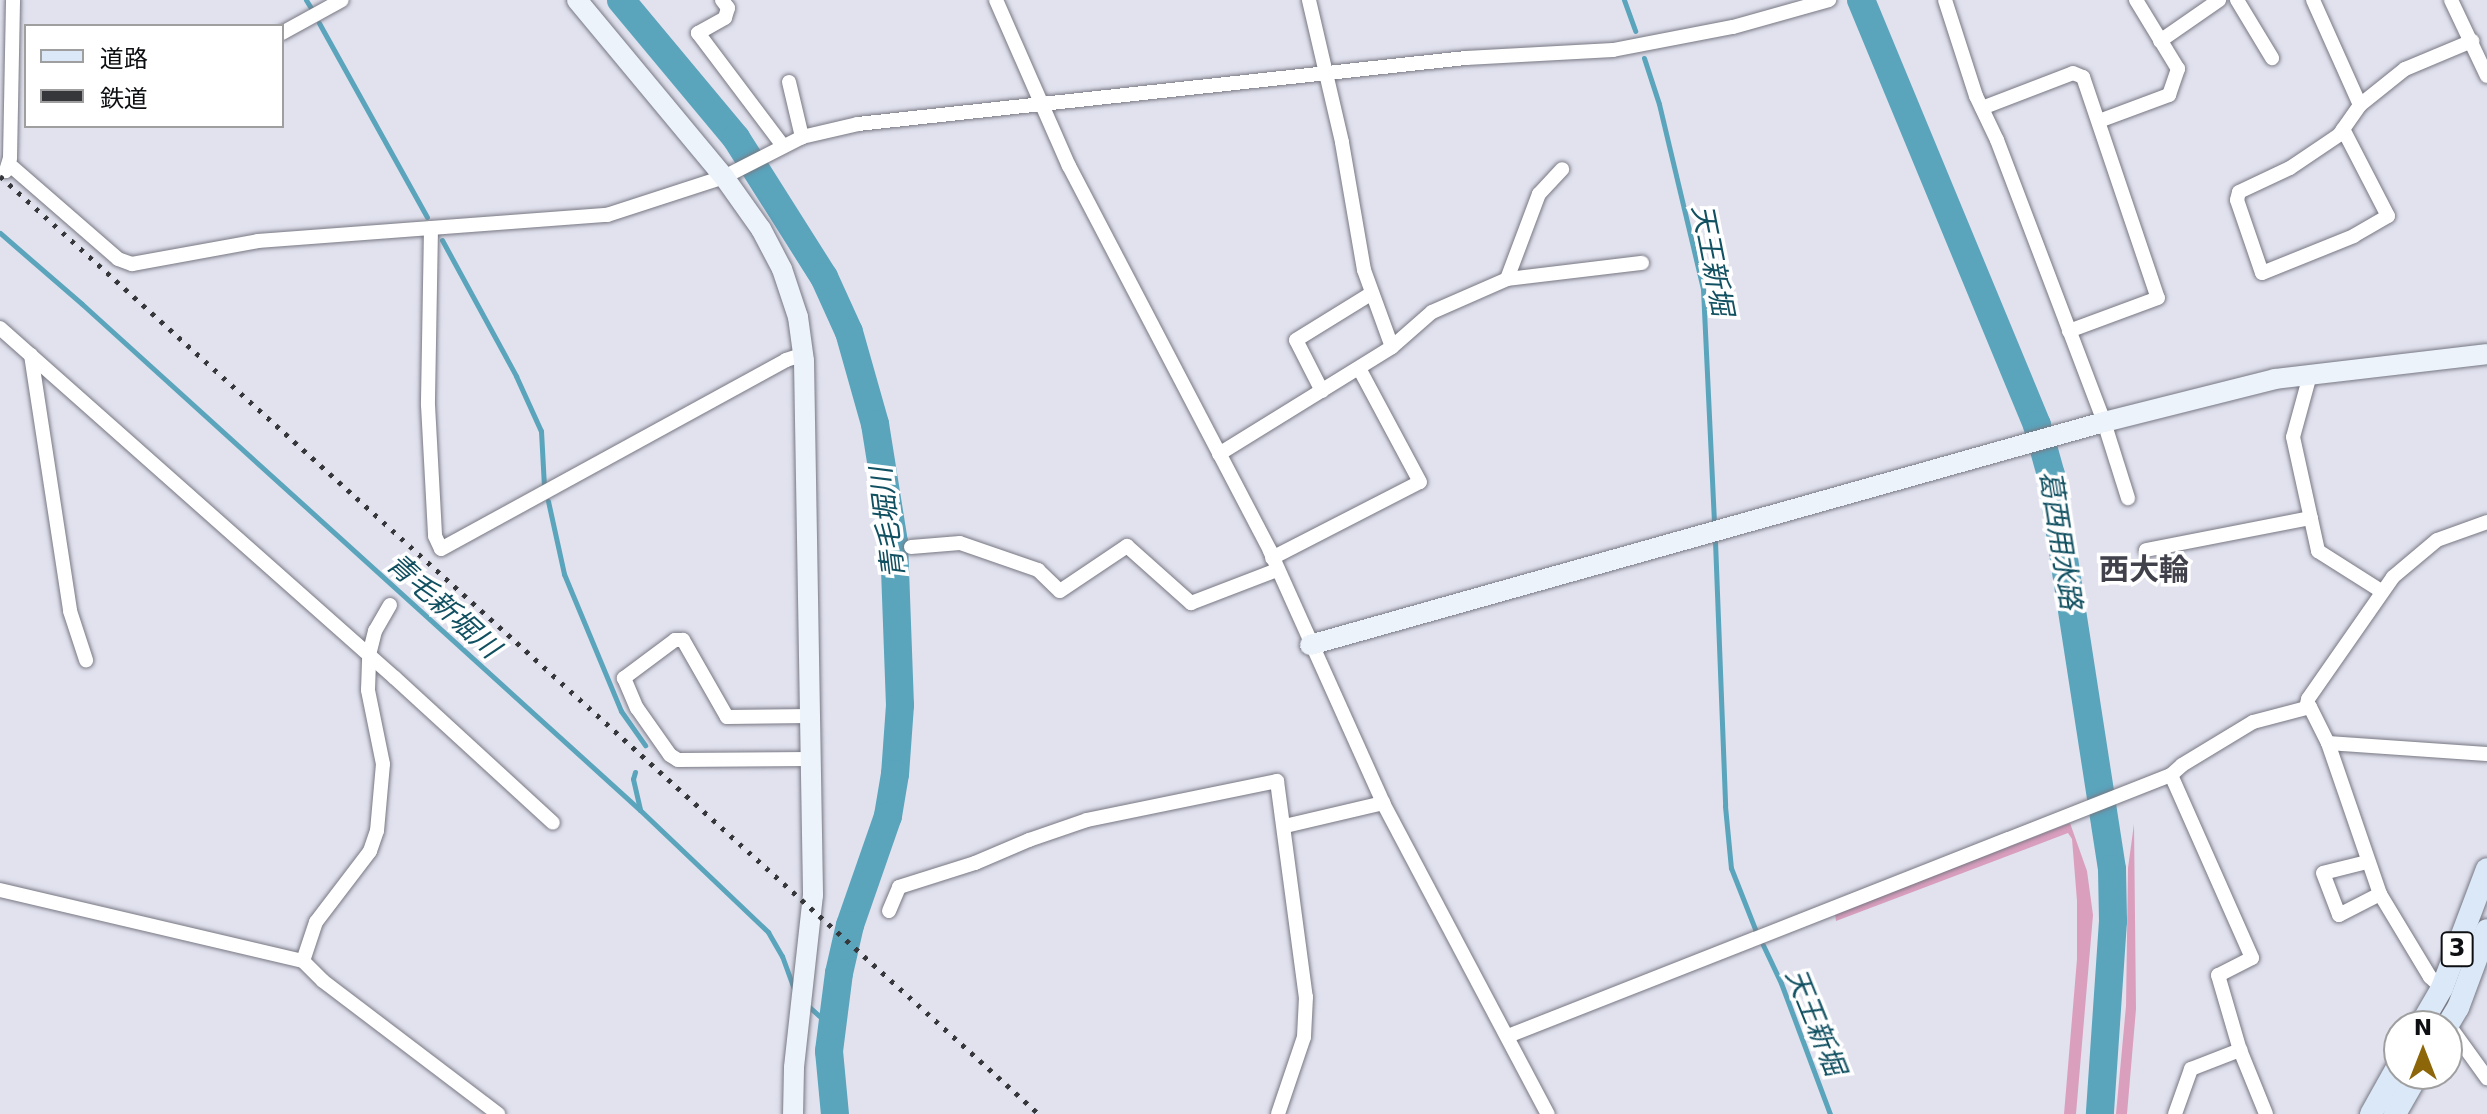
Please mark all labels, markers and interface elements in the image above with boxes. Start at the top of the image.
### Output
legend [24,24,284,128]
text: 道路 [100,45,148,73]
text: 鉄道 [100,85,148,113]
water label: 天王新堀 [1685,202,1739,318]
water label: 青毛堀川 [865,465,911,581]
water label: 葛西用水路 [2032,468,2088,612]
water label: 青毛新堀川 [380,547,506,665]
district label: 西大輪 [2099,552,2189,588]
road number: 3 [2439,929,2475,969]
water label: 天王新堀 [1778,964,1852,1080]
north arrow [2383,1010,2463,1090]
text: N [2414,1015,2432,1040]

